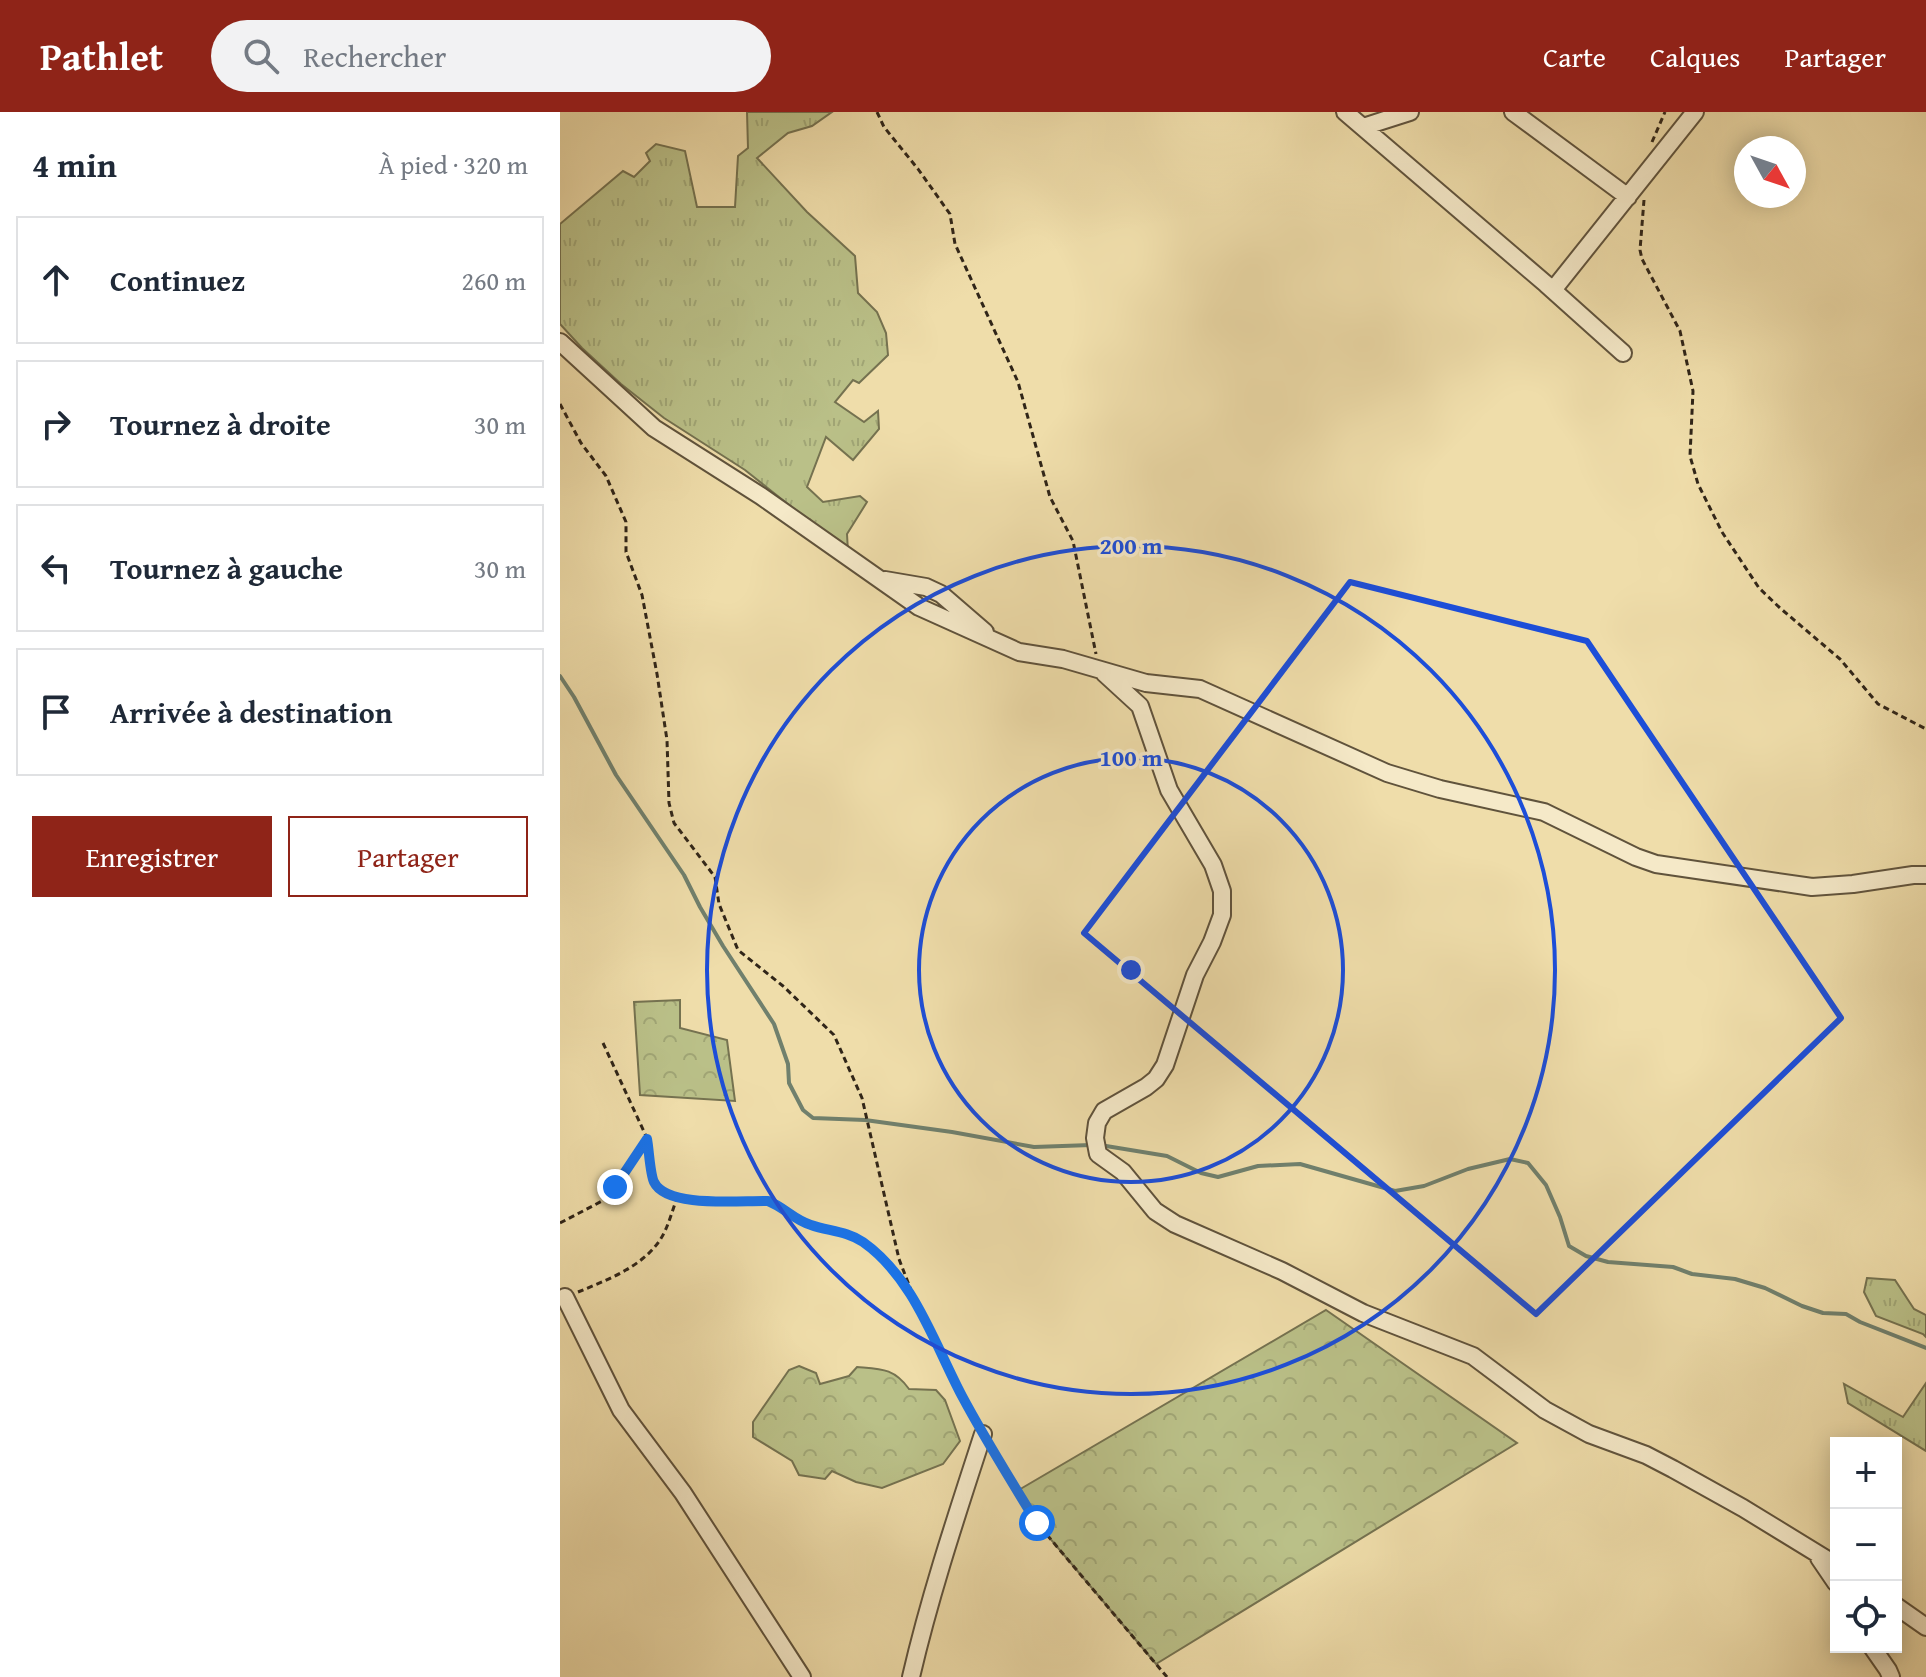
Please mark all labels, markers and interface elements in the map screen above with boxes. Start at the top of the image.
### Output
search box [211,20,771,92]
text: Pathlet [40,28,163,84]
icon: search [239,34,283,78]
text: Rechercher [303,34,446,78]
text: Carte [1543,36,1606,77]
text: Calques [1650,36,1740,77]
text: Partager [1784,36,1886,77]
north arrow [1734,136,1806,208]
text: 4 min [32,140,117,189]
text: À pied · 320 m [379,145,528,184]
icon: ahead [34,258,78,302]
text: Continuez [110,258,245,302]
text: 260 m [461,261,526,300]
icon: right [34,402,78,446]
text: Tournez à droite [110,402,331,446]
text: 30 m [474,405,526,444]
text: 200 m [1099,528,1163,563]
icon: left [34,546,78,590]
text: Tournez à gauche [110,546,343,590]
text: 30 m [474,549,526,588]
icon: arrive [34,690,78,734]
text: Arrivée à destination [110,690,392,734]
text: 100 m [1099,740,1163,775]
button: Enregistrer [32,816,272,897]
button: Partager [288,816,528,897]
centre of rings [1117,956,1145,984]
route end [597,1169,633,1205]
map controls [1830,1437,1902,1653]
button: + [1830,1437,1902,1509]
route start [1019,1505,1055,1541]
button: − [1830,1509,1902,1581]
button: locate [1830,1581,1902,1653]

